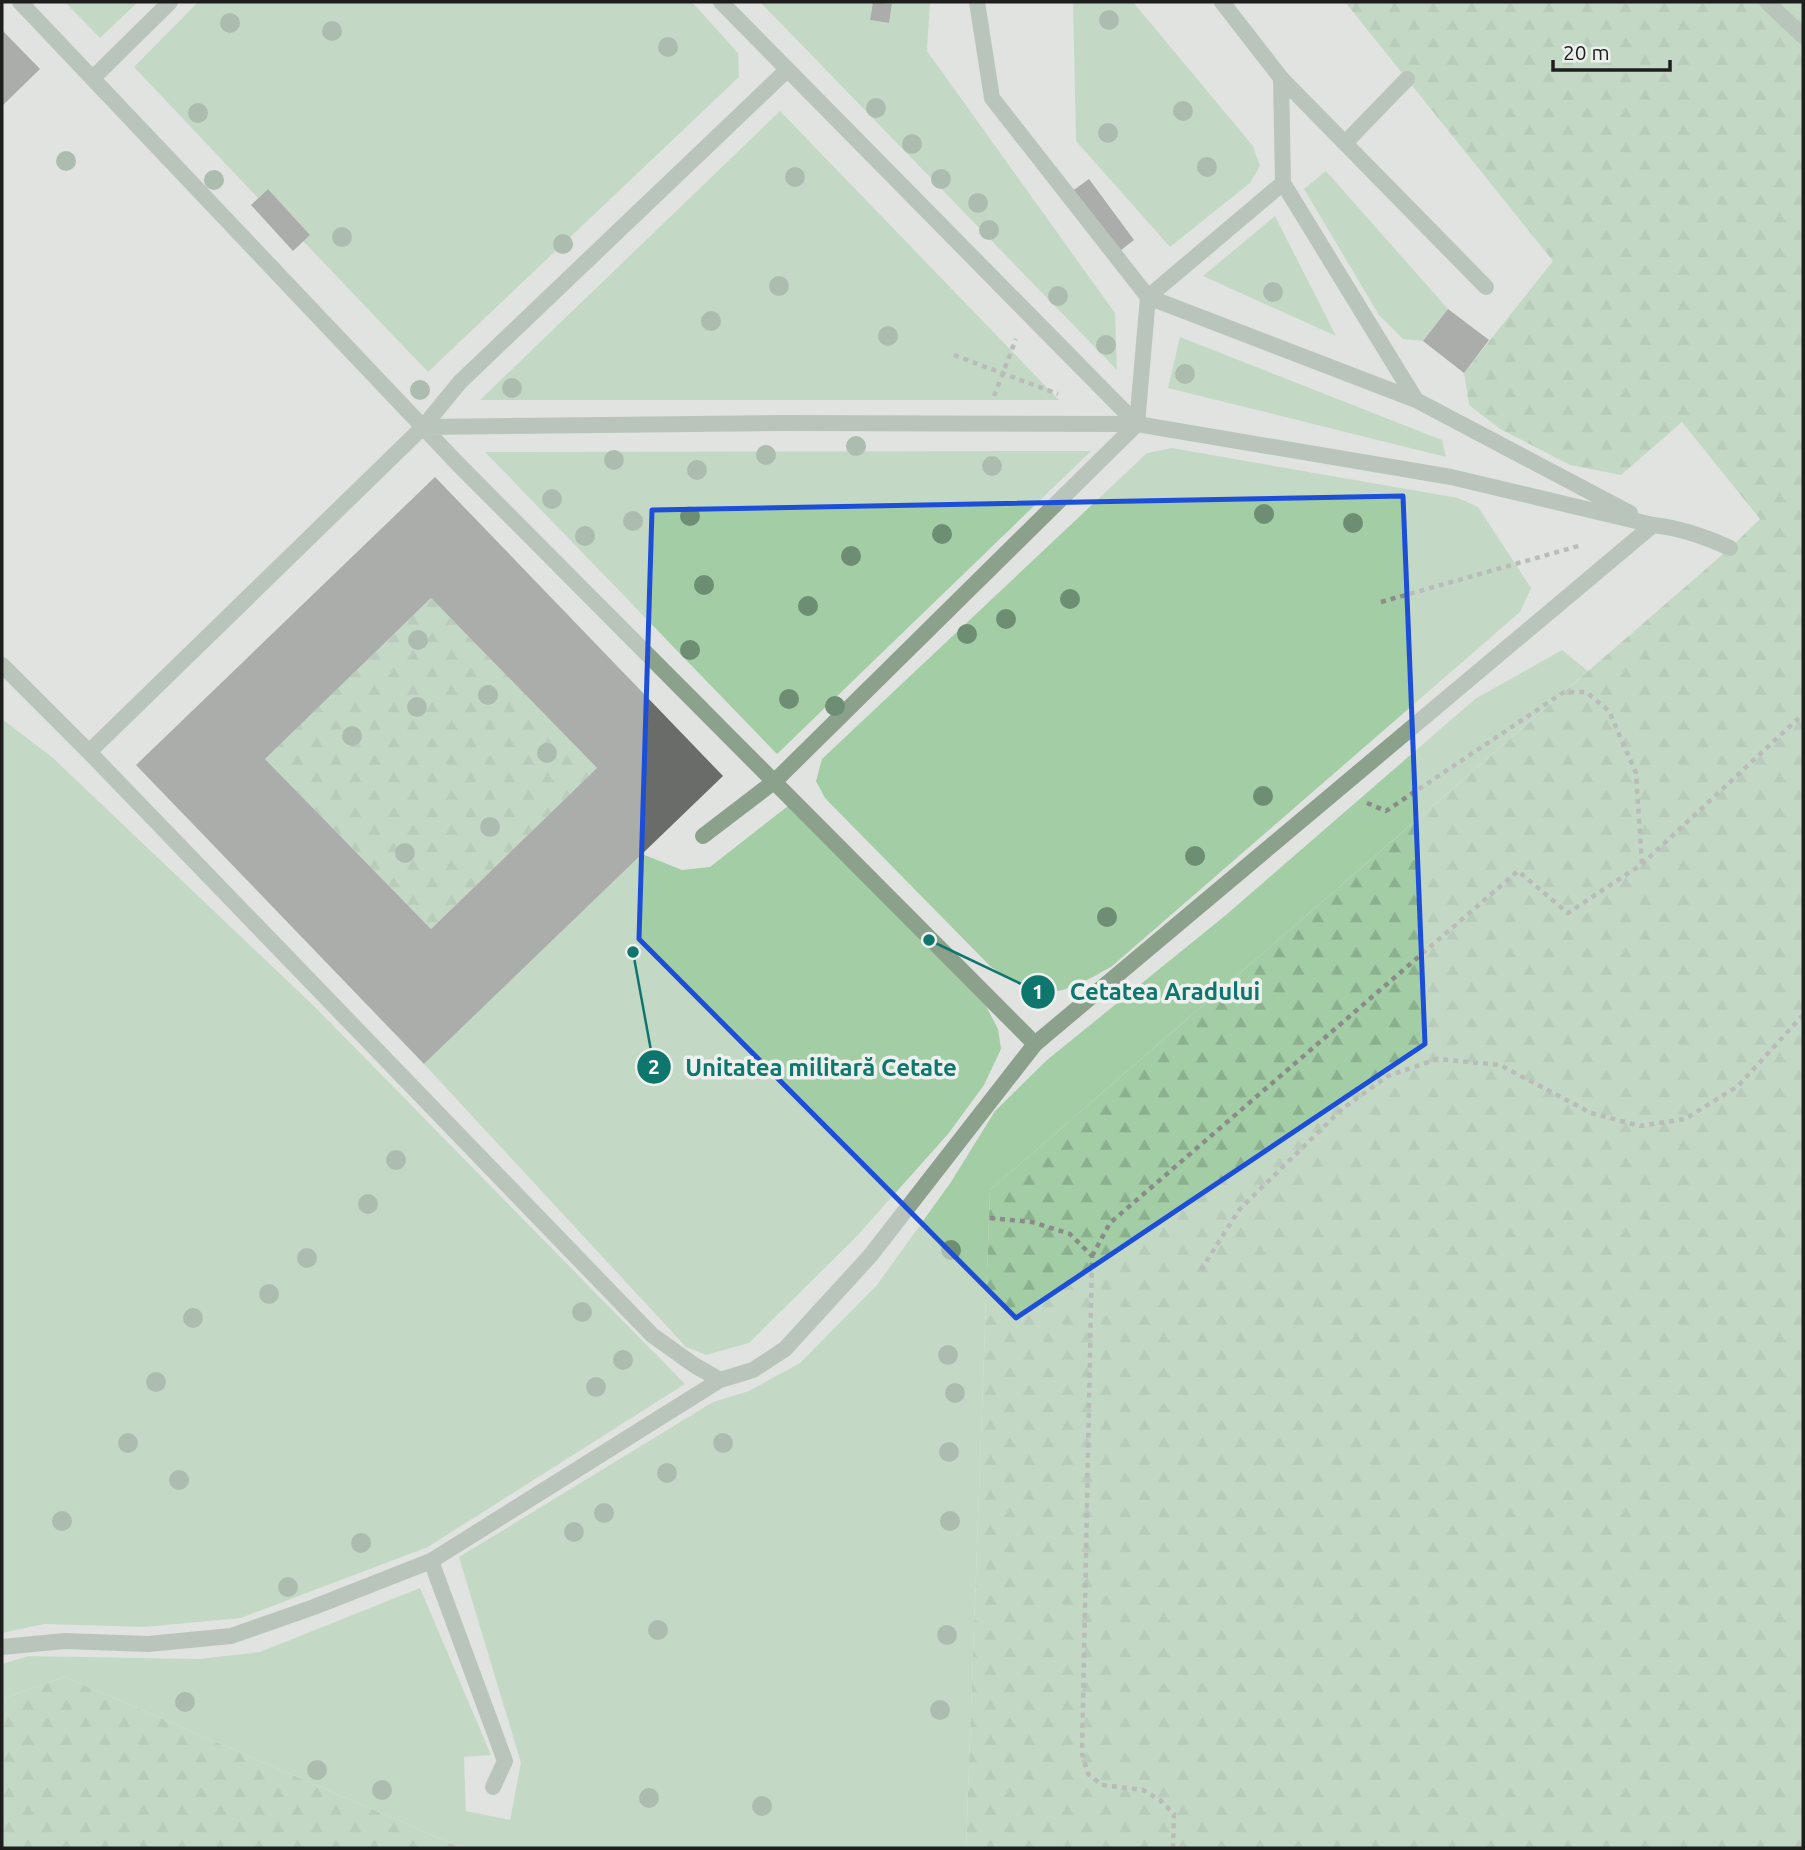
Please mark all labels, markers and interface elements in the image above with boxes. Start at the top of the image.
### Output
scale bar [1553,28,1670,72]
text: 20 m [1563,40,1610,64]
callout: Cetatea Aradului [1021,969,1274,1014]
text: Cetatea Aradului [1070,978,1260,1005]
text: 1 [1032,979,1044,1003]
callout: Unitatea militară Cetate [636,1045,971,1090]
text: 2 [648,1054,660,1078]
text: Unitatea militară Cetate [685,1054,957,1081]

